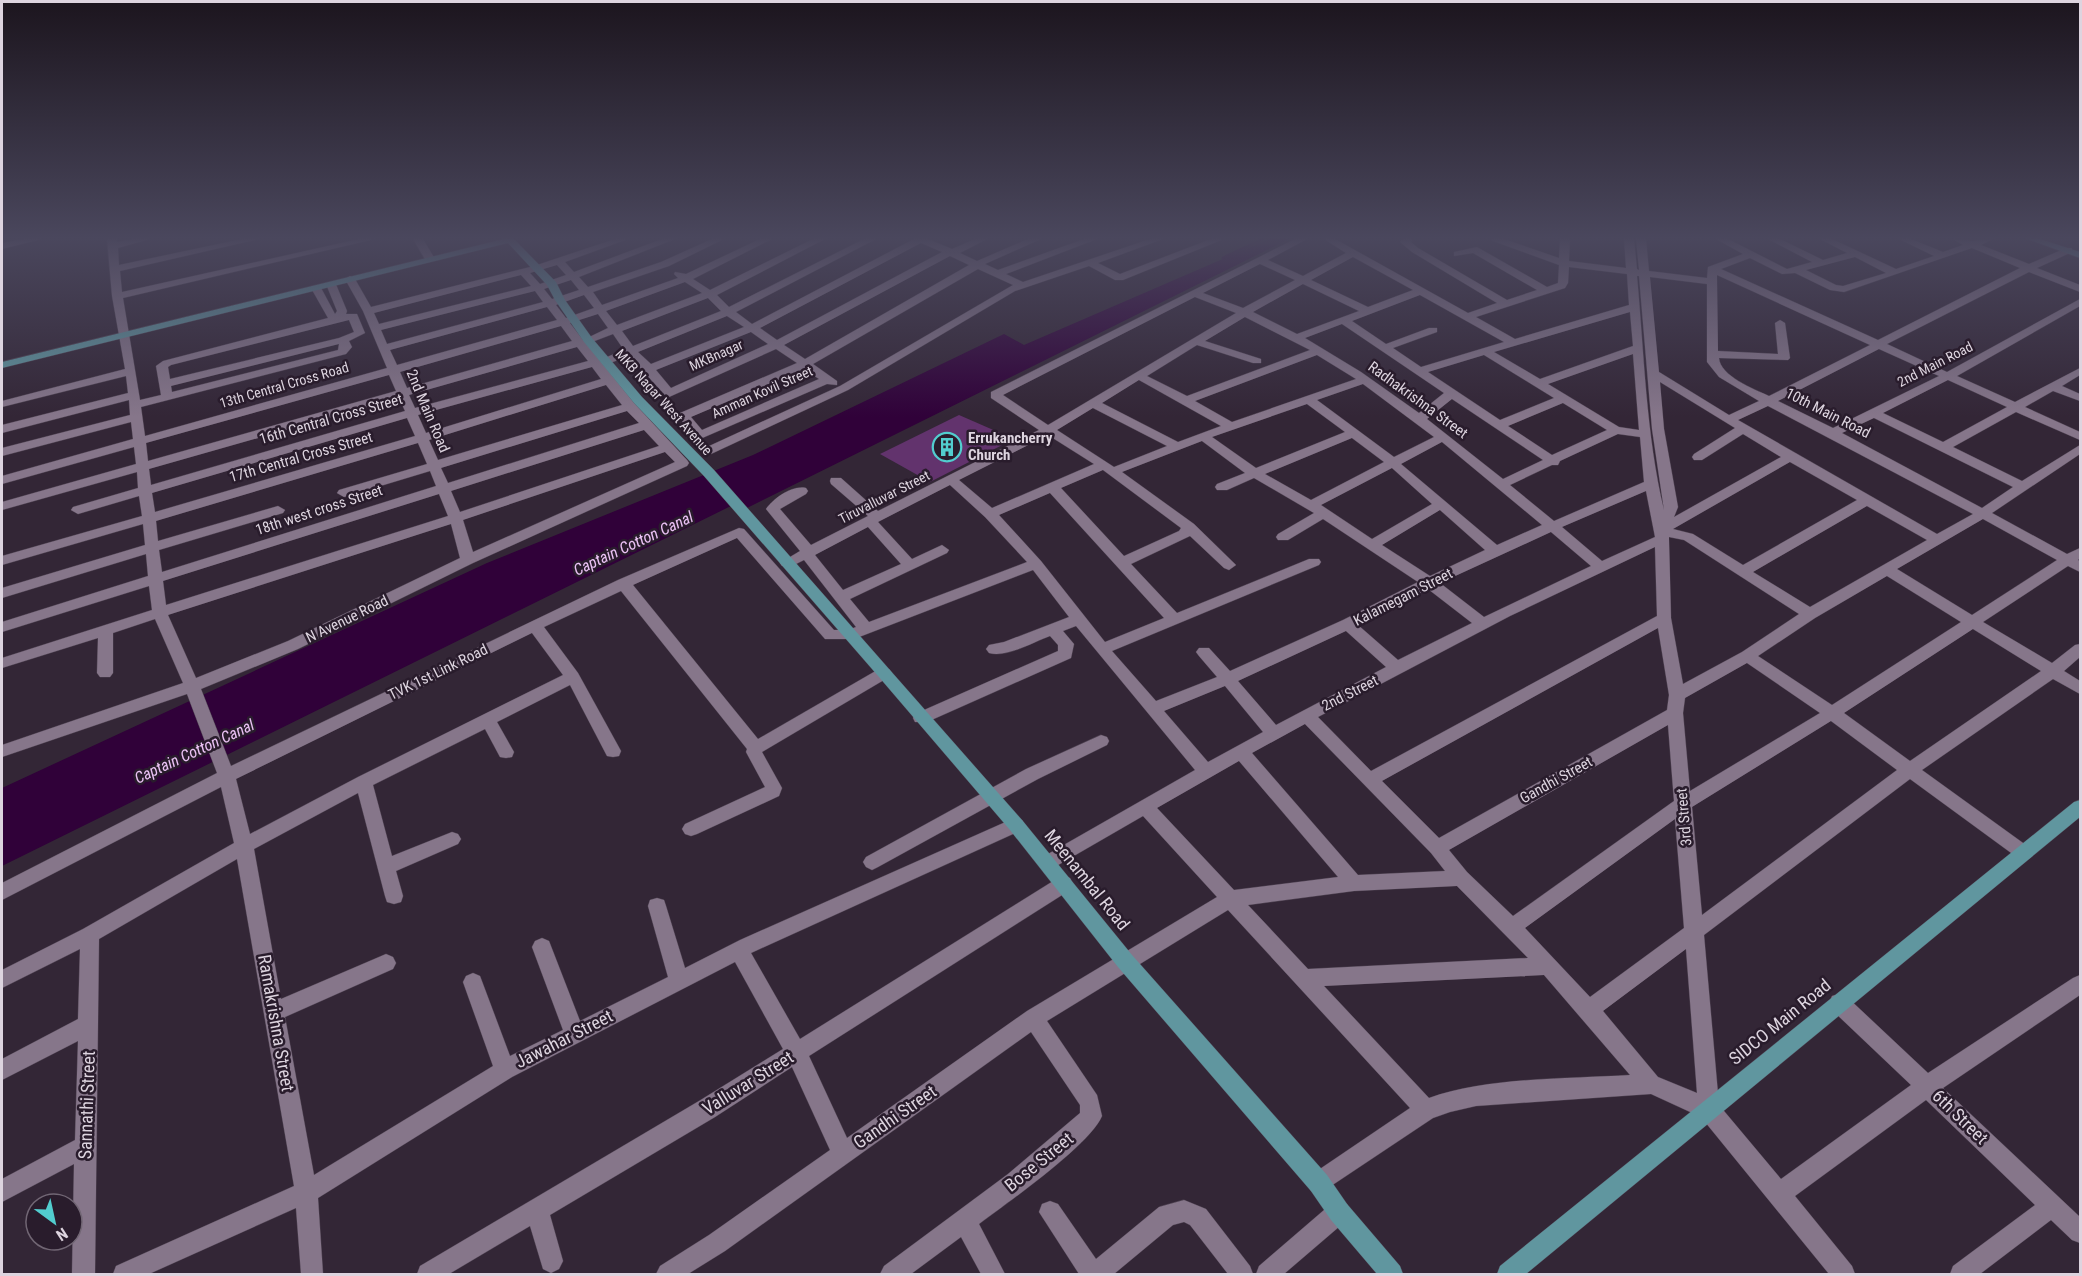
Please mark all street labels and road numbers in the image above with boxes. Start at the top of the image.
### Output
street label: MKBnagar [687,336,745,374]
street label: 2nd Main Road [1895,338,1975,390]
street label: MKB Nagar West Avenue [612,346,716,458]
street label: Radhakrishna Street [1365,358,1471,442]
street label: 13th Central Cross Road [218,359,350,411]
street label: Amman Kovil Street [709,363,815,421]
street label: 2nd Main Road [402,367,454,455]
street label: 10th Main Road [1783,384,1873,442]
street label: 16th Central Cross Street [257,390,405,448]
street label: 17th Central Cross Street [227,428,375,486]
street label: Tiruvalluvar Street [836,467,932,527]
street label: 18th west cross Street [253,481,385,539]
street label: Kalamegam Street [1350,564,1456,630]
street label: N Avenue Road [303,591,391,647]
street label: TVK 1st Link Road [385,640,491,704]
street label: 2nd Street [1319,671,1381,715]
street label: Gandhi Street [1517,753,1595,807]
street label: 3rd Street [1673,787,1695,847]
street label: Meenambal Road [1040,825,1134,934]
street label: Ramakrishna Street [254,953,299,1093]
street label: SIDCO Main Road [1725,974,1835,1069]
street label: Jawahar Street [511,1005,616,1072]
street label: Valluvar Street [698,1046,797,1119]
street label: Sannathi Street [74,1050,99,1160]
street label: Gandhi Street [849,1080,940,1153]
street label: 6th Street [1928,1085,1993,1148]
street label: Bose Street [1000,1128,1077,1196]

